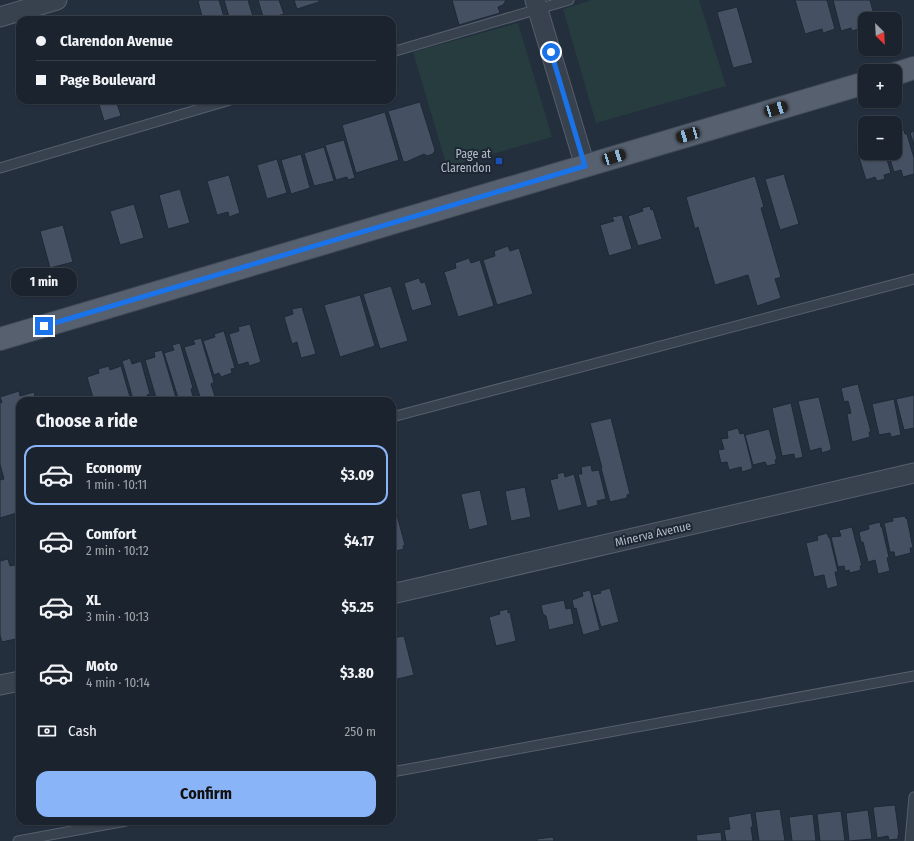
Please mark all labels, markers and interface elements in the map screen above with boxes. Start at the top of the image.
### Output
north arrow [858,12,902,56]
map controls [858,12,902,160]
text: Clarendon Avenue [60,32,173,50]
route start [542,43,560,61]
button: + [858,64,902,108]
text: Page Boulevard [60,71,156,89]
car [763,100,789,118]
button: − [858,116,902,160]
car [675,126,701,144]
place label: Page at Clarendon [441,147,491,175]
car [601,148,627,166]
marker: Page at Clarendon [494,156,504,166]
callout: 1 min [11,268,77,296]
text: 1 min [30,274,58,289]
route end [35,317,53,335]
text: Choose a ride [36,410,138,432]
icon: car [38,457,74,493]
text: Economy [86,459,141,477]
text: $3.09 [340,466,374,484]
text: 1 min · 10:11 [86,477,147,492]
street label: Minerva Avenue [613,518,693,550]
icon: car [38,523,74,559]
text: Comfort [86,525,137,543]
text: $4.17 [344,532,374,550]
text: 2 min · 10:12 [86,543,149,558]
icon: car [38,589,74,625]
text: XL [86,591,101,609]
text: $5.25 [341,598,374,616]
text: 3 min · 10:13 [86,609,149,624]
icon: car [38,655,74,691]
text: Moto [86,657,118,675]
text: $3.80 [340,664,374,682]
text: 4 min · 10:14 [86,675,150,690]
icon: cash [36,720,58,742]
text: Cash [68,722,97,740]
text: 250 m [344,724,376,739]
button: Confirm [36,771,376,817]

